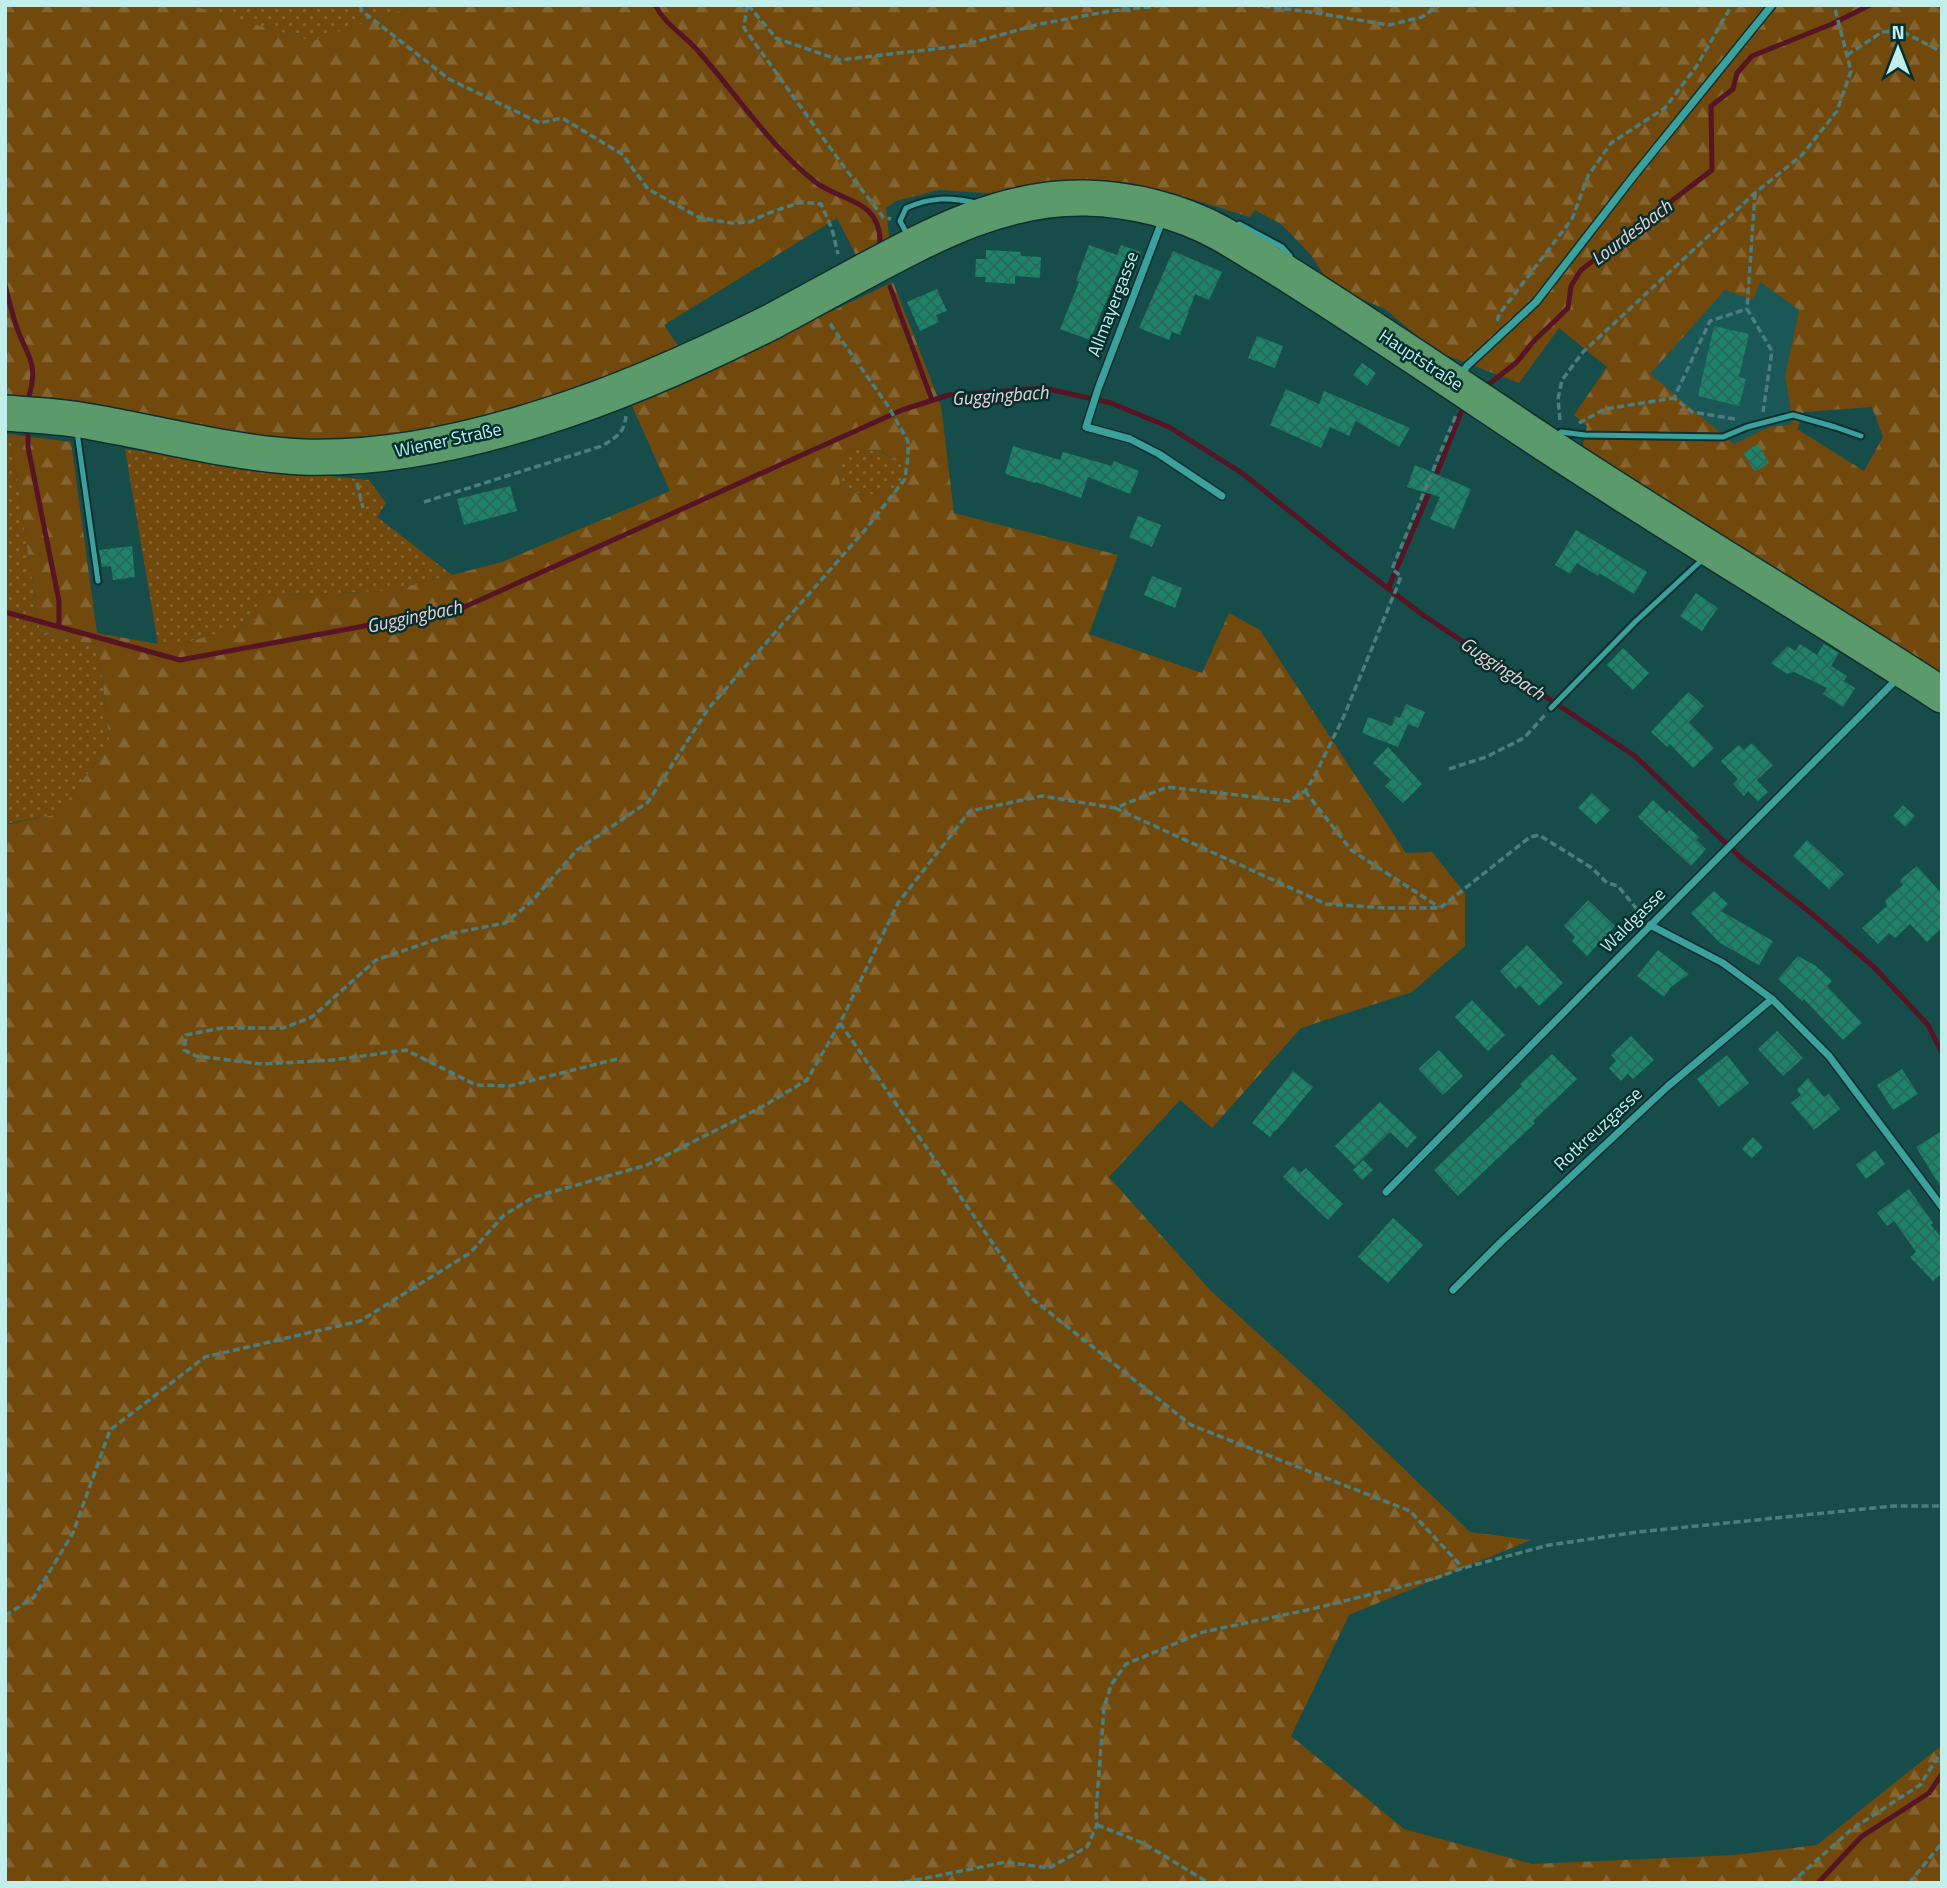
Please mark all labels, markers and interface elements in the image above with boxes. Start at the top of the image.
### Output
north arrow [1863,14,1933,84]
text: N [1891,17,1905,46]
water label: Lourdesbach [1584,191,1678,272]
street label: Allmayergasse [1080,247,1145,360]
street label: Hauptstraße [1374,322,1469,397]
water label: Guggingbach [951,377,1050,412]
street label: Wiener Straße [392,415,504,464]
water label: Guggingbach [364,591,465,640]
water label: Guggingbach [1455,629,1552,707]
street label: Waldgasse [1594,881,1671,958]
street label: Rotkreuzgasse [1547,1080,1648,1177]

